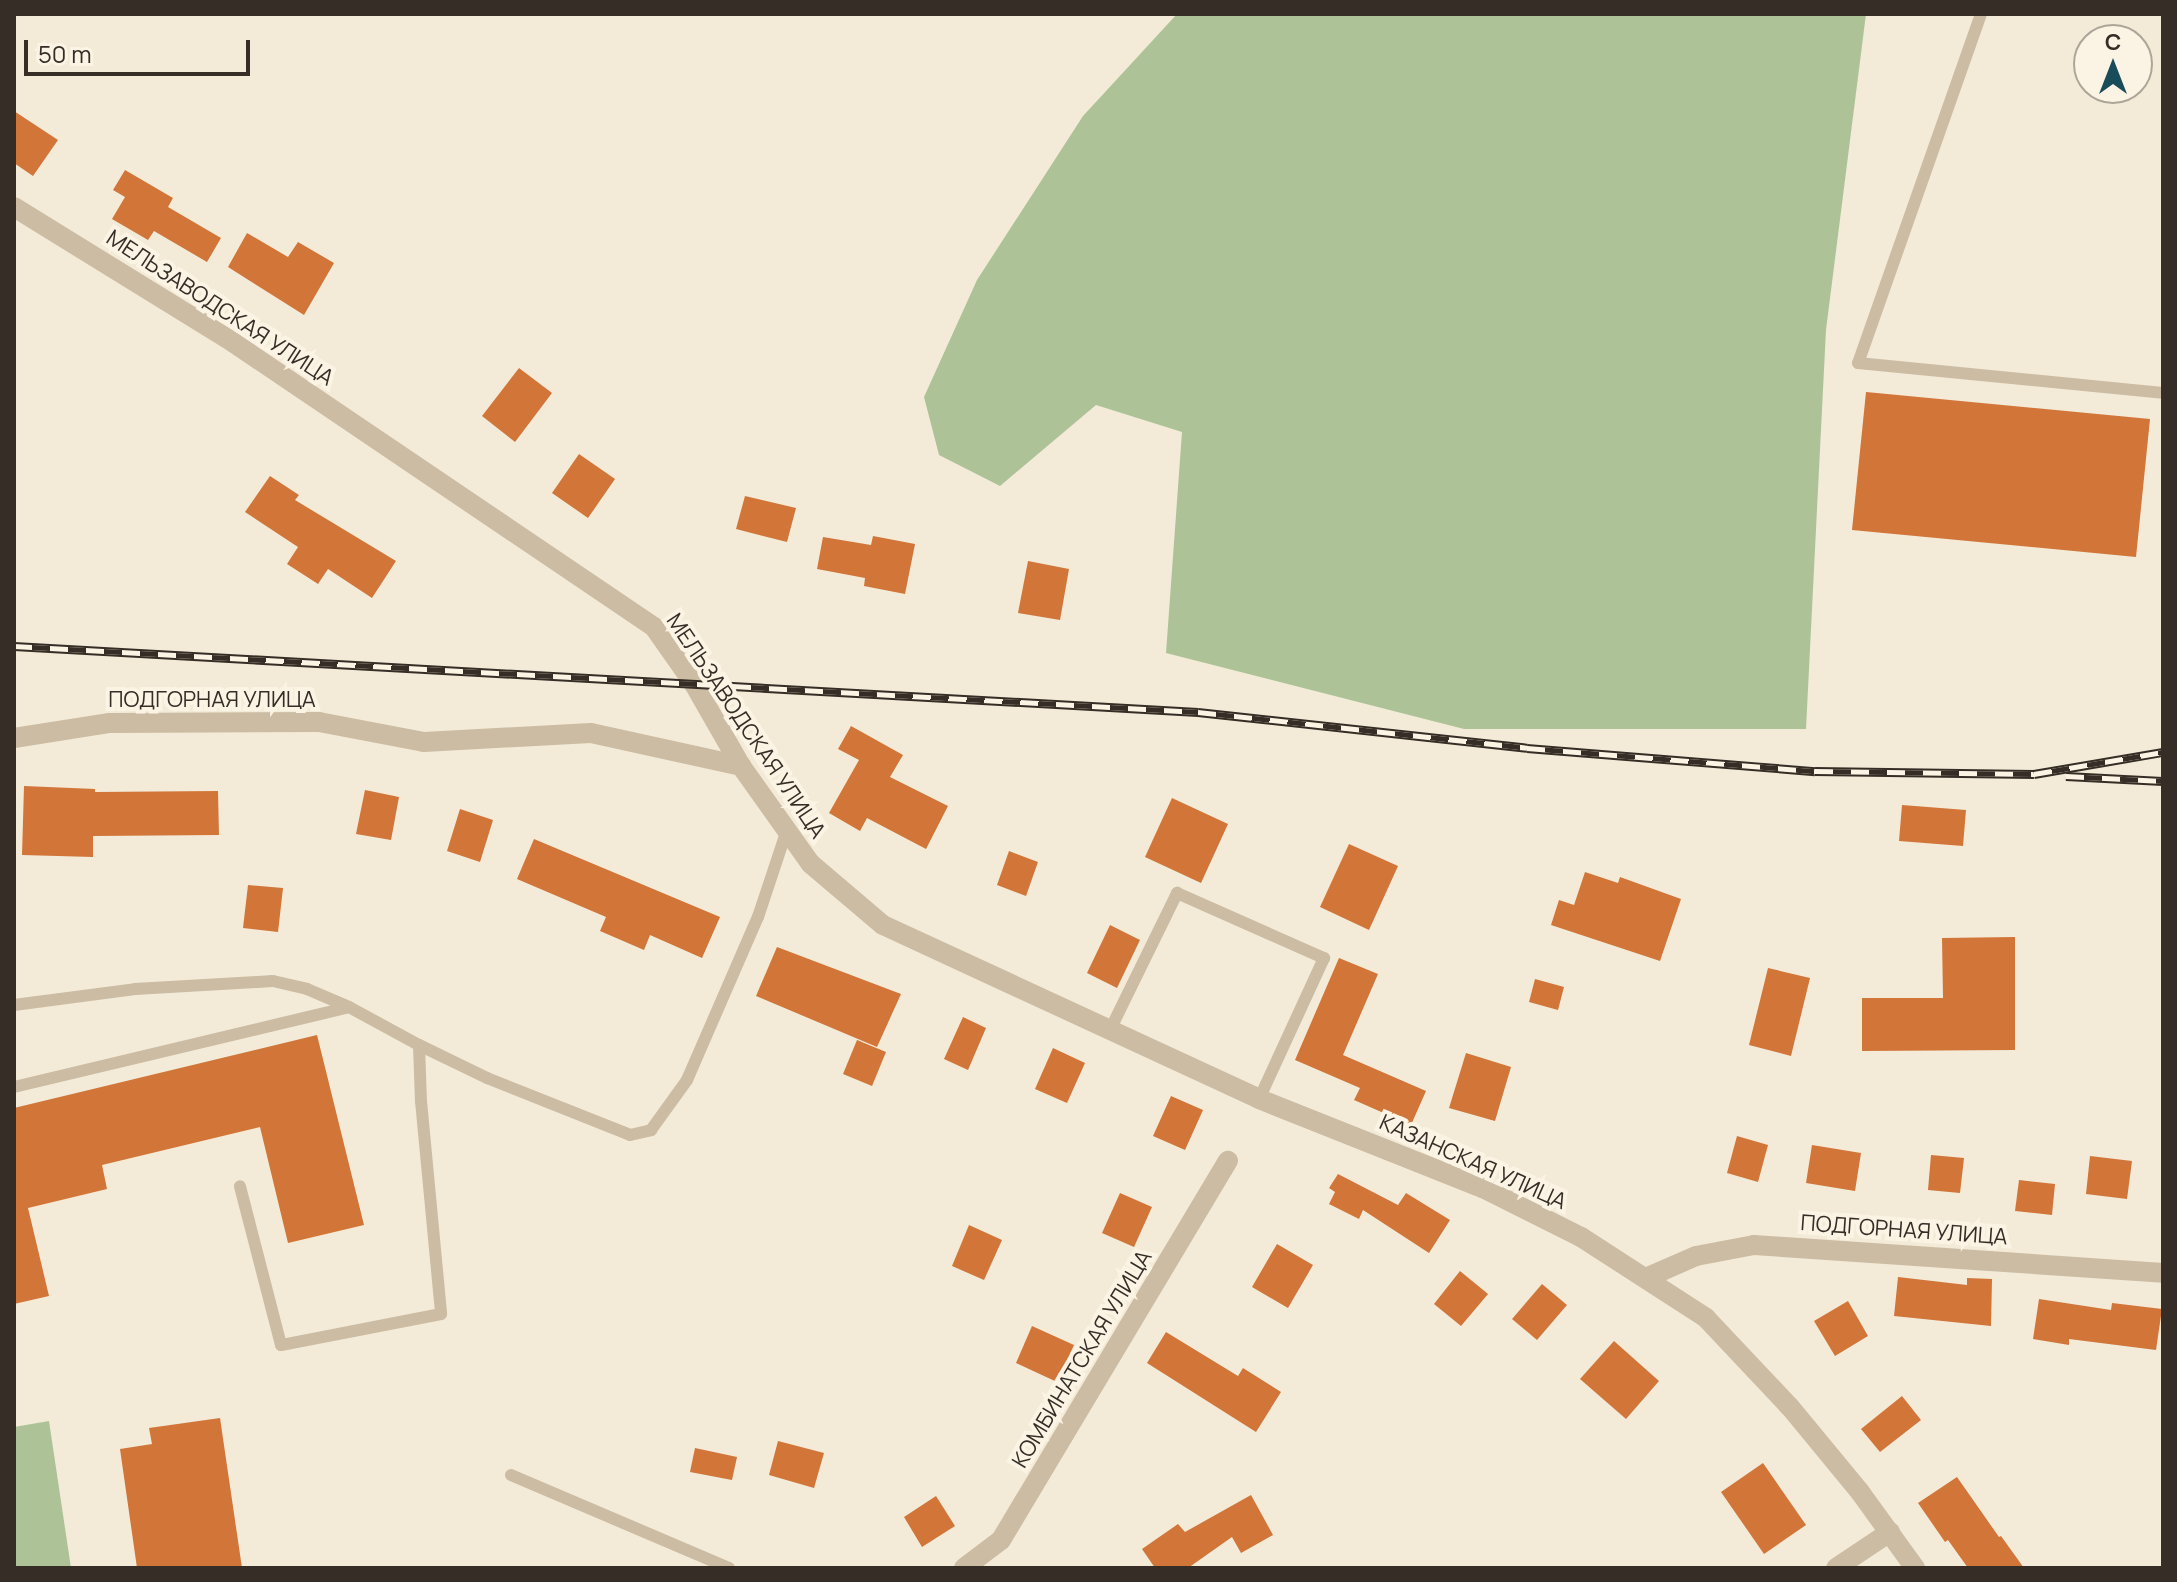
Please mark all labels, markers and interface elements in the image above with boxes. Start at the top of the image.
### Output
scale bar [28,24,254,74]
north arrow [2073,24,2153,104]
text: С [2105,27,2121,57]
text: 50 m [38,37,92,70]
street label: МЕЛЬЗАВОДСКАЯ УЛИЦА [101,225,339,391]
street label: МЕЛЬЗАВОДСКАЯ УЛИЦА [661,609,831,843]
street label: ПОДГОРНАЯ УЛИЦА [108,687,316,713]
street label: КАЗАНСКАЯ УЛИЦА [1375,1109,1571,1215]
street label: ПОДГОРНАЯ УЛИЦА [1800,1210,2008,1250]
street label: КОМБИНАТСКАЯ УЛИЦА [1007,1245,1157,1473]

